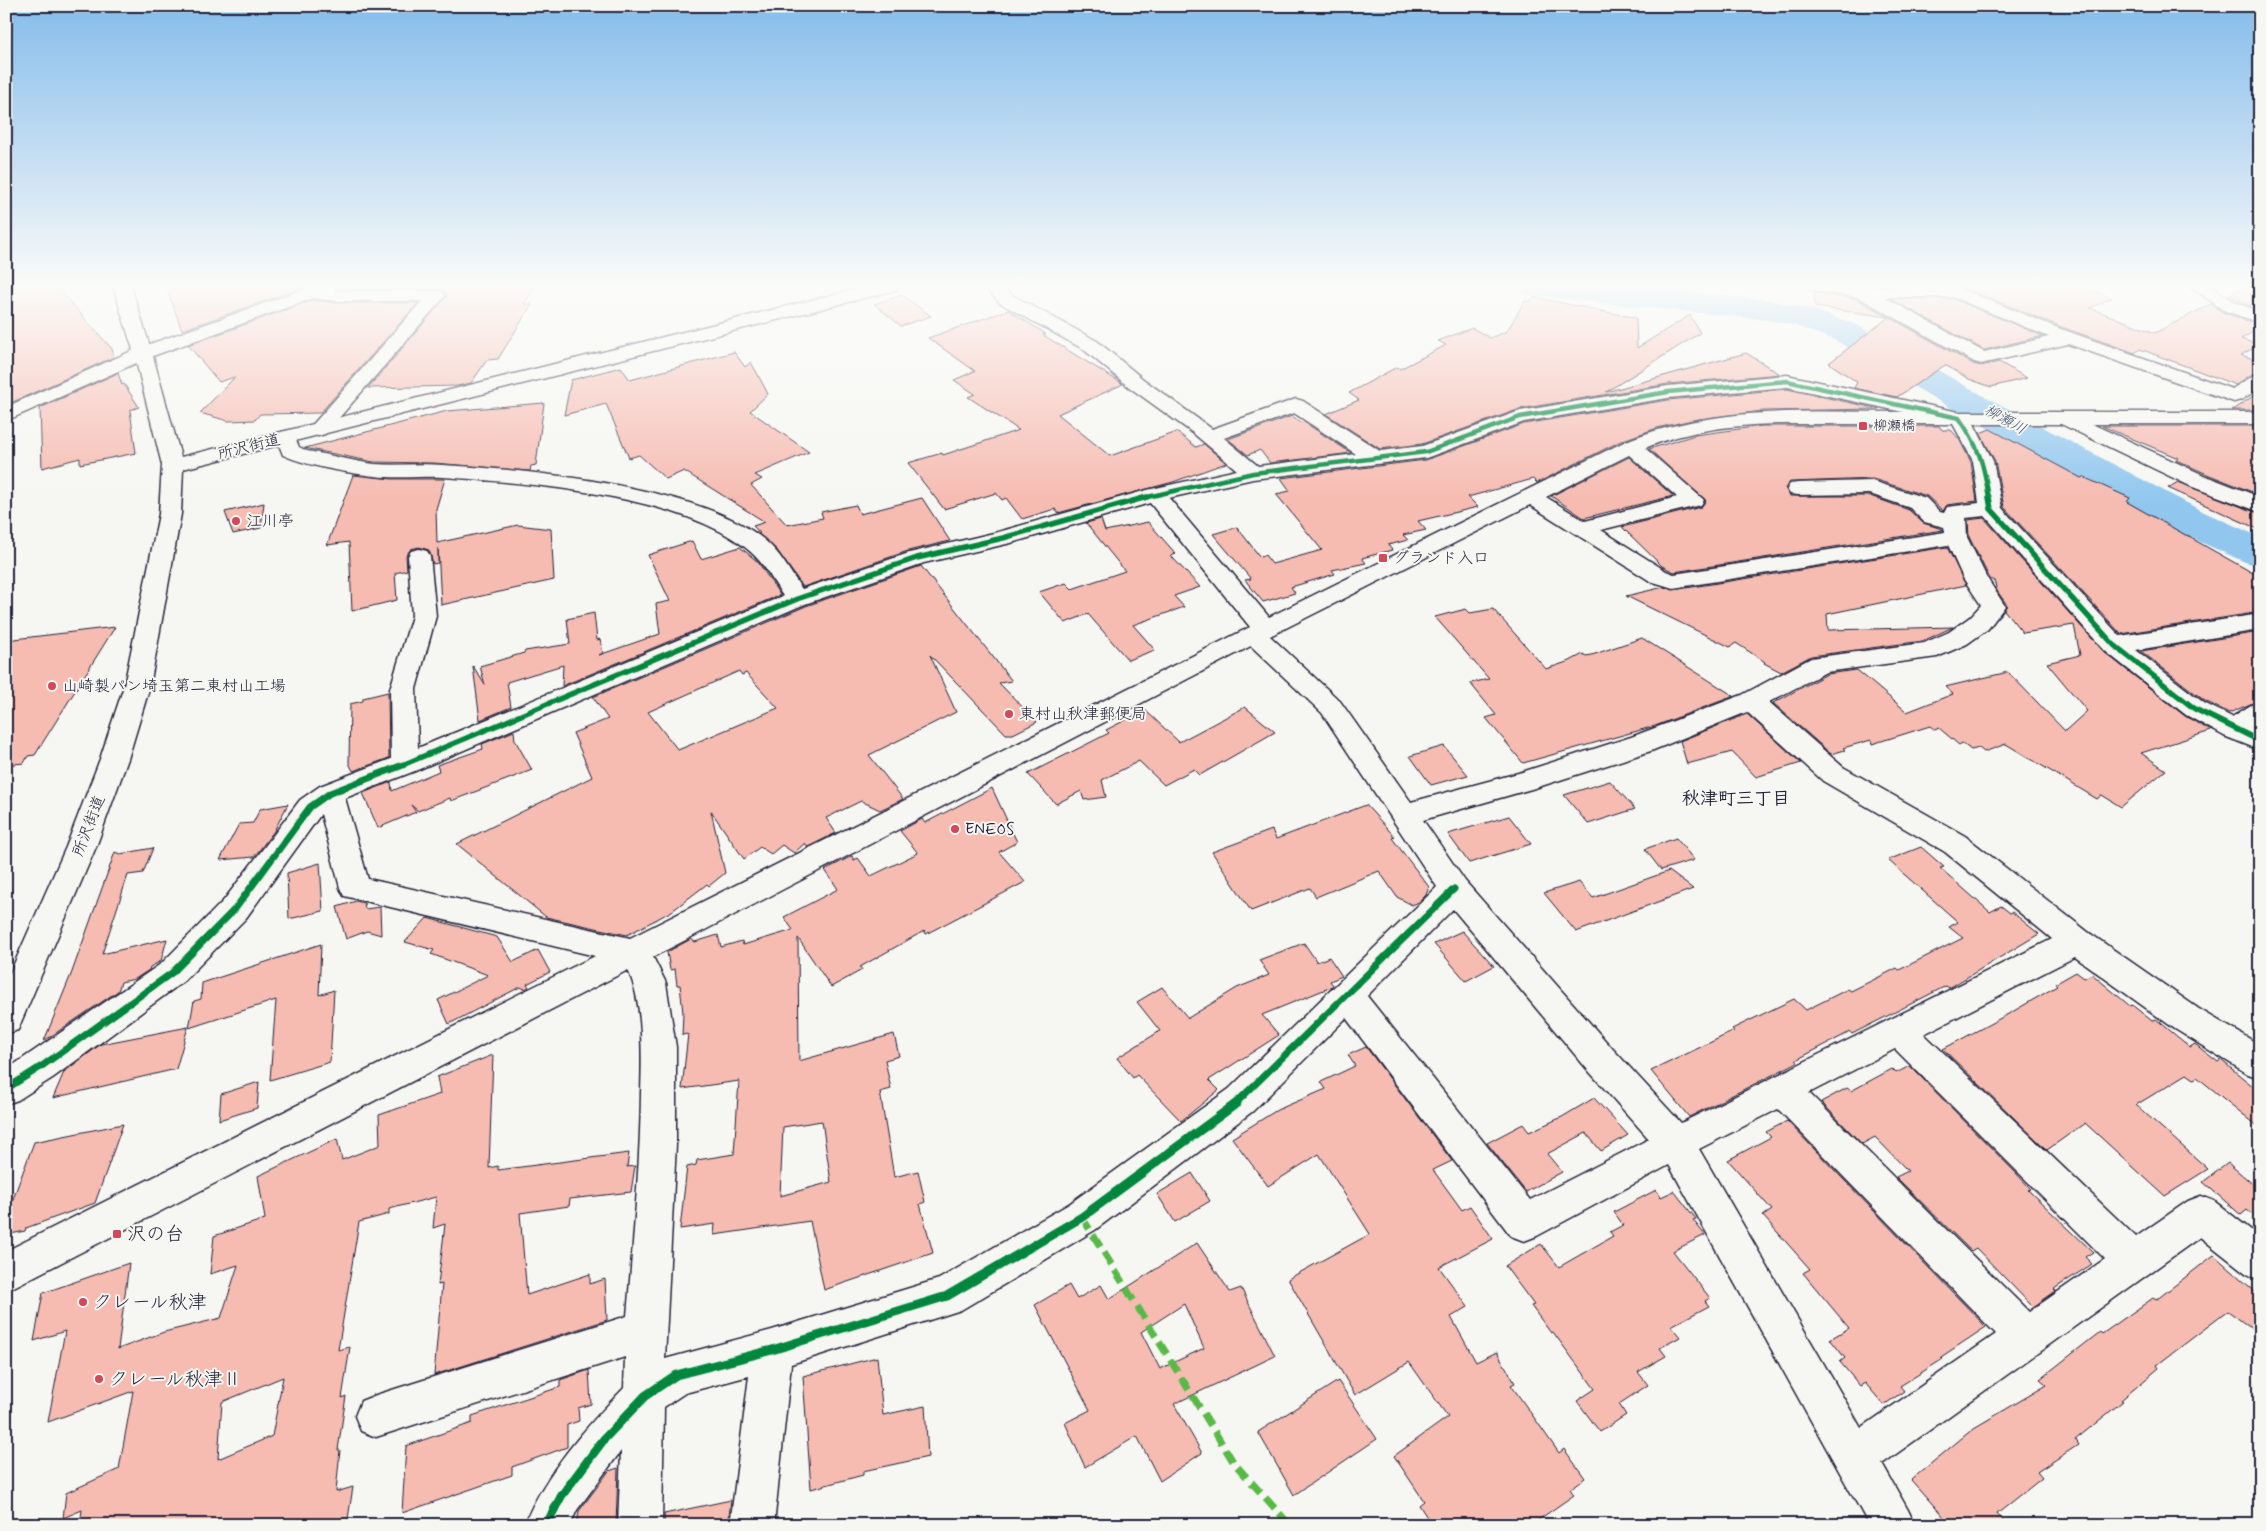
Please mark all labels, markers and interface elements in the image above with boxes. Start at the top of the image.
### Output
water label: 柳瀬川 [1980,400,2030,440]
place label: 柳瀬橋 [1873,417,1915,435]
marker: 柳瀬橋 [1857,420,1869,432]
street label: 所沢街道 [215,429,283,465]
place label: 江川亭 [246,511,294,532]
marker: 江川亭 [230,515,242,527]
place label: グランド入口 [1393,548,1489,569]
marker: グランド入口 [1377,552,1389,564]
place label: 山崎製パン埼玉第二東村山工場 [62,676,286,697]
marker: 山崎製パン埼玉第二東村山工場 [46,680,58,692]
place label: 東村山秋津郵便局 [1019,704,1147,725]
marker: 東村山秋津郵便局 [1003,708,1015,720]
district label: 秋津町三丁目 [1682,787,1790,811]
street label: 所沢街道 [68,792,110,860]
place label: ENEOS [965,819,1014,840]
marker: ENEOS [949,823,961,835]
place label: 沢の台 [127,1222,184,1247]
marker: 沢の台 [111,1228,123,1240]
place label: クレール秋津 [93,1290,207,1315]
marker: クレール秋津 [77,1296,89,1308]
place label: クレール秋津Ⅱ [109,1367,242,1392]
marker: クレール秋津Ⅱ [93,1373,105,1385]

